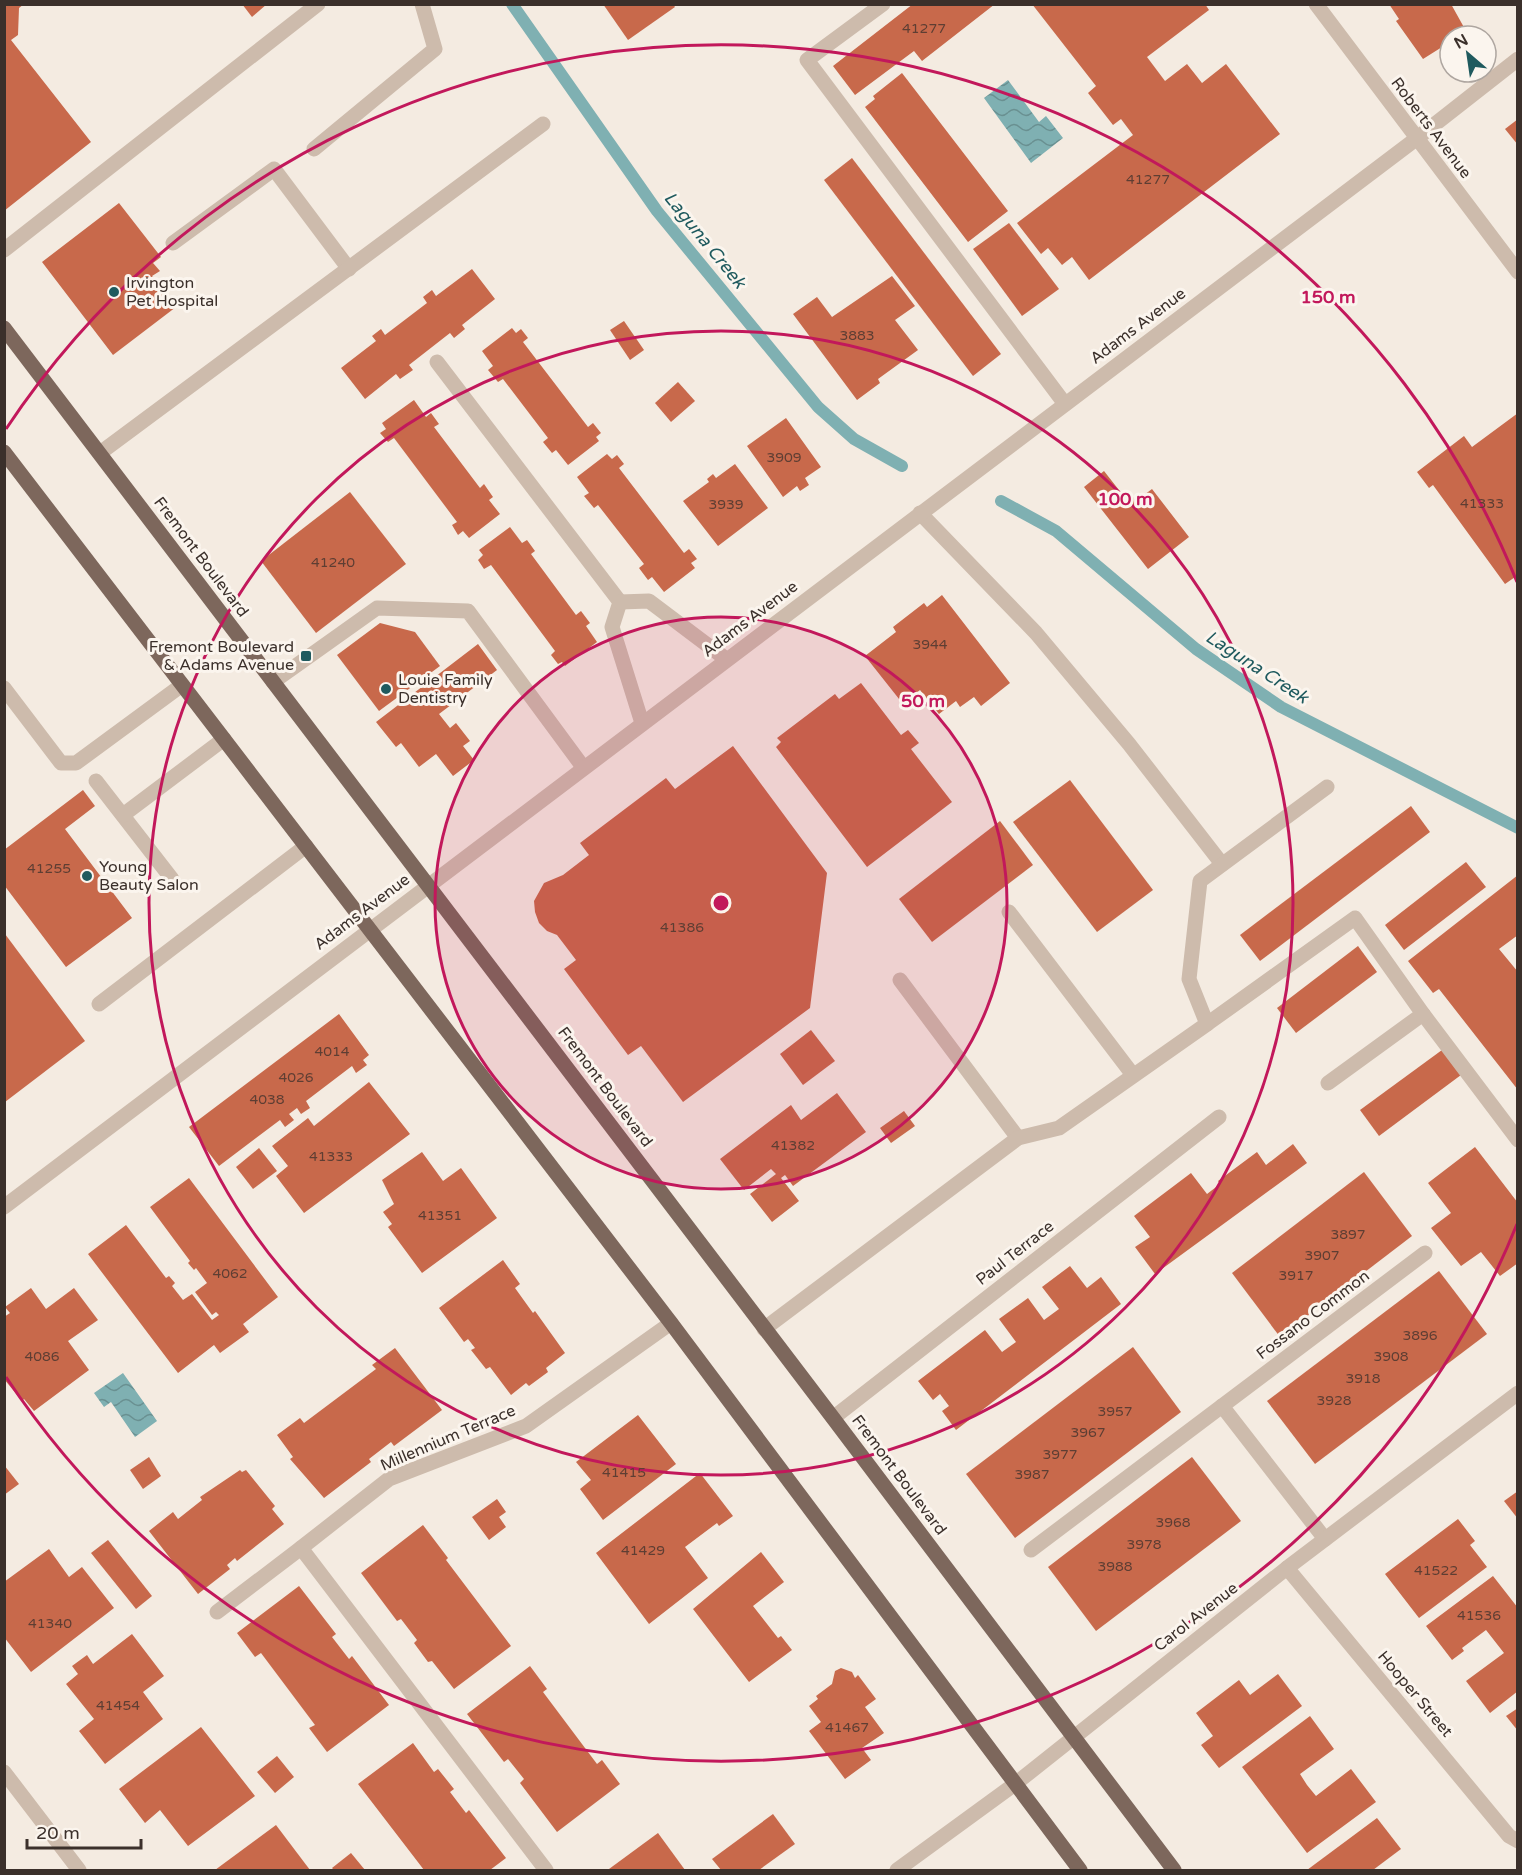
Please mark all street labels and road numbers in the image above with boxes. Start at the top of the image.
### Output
street label: Roberts Avenue [1386,73,1476,183]
street label: Adams Avenue [1086,284,1190,368]
street label: Fremont Boulevard [149,493,253,621]
street label: Adams Avenue [698,577,802,661]
street label: Adams Avenue [310,870,414,954]
street label: Fremont Boulevard [553,1023,657,1151]
street label: Paul Terrace [972,1216,1058,1290]
street label: Fossano Common [1253,1266,1373,1364]
street label: Millennium Terrace [377,1400,519,1476]
street label: Fremont Boulevard [847,1411,951,1539]
street label: Carol Avenue [1150,1578,1242,1656]
street label: Hooper Street [1373,1647,1457,1741]

